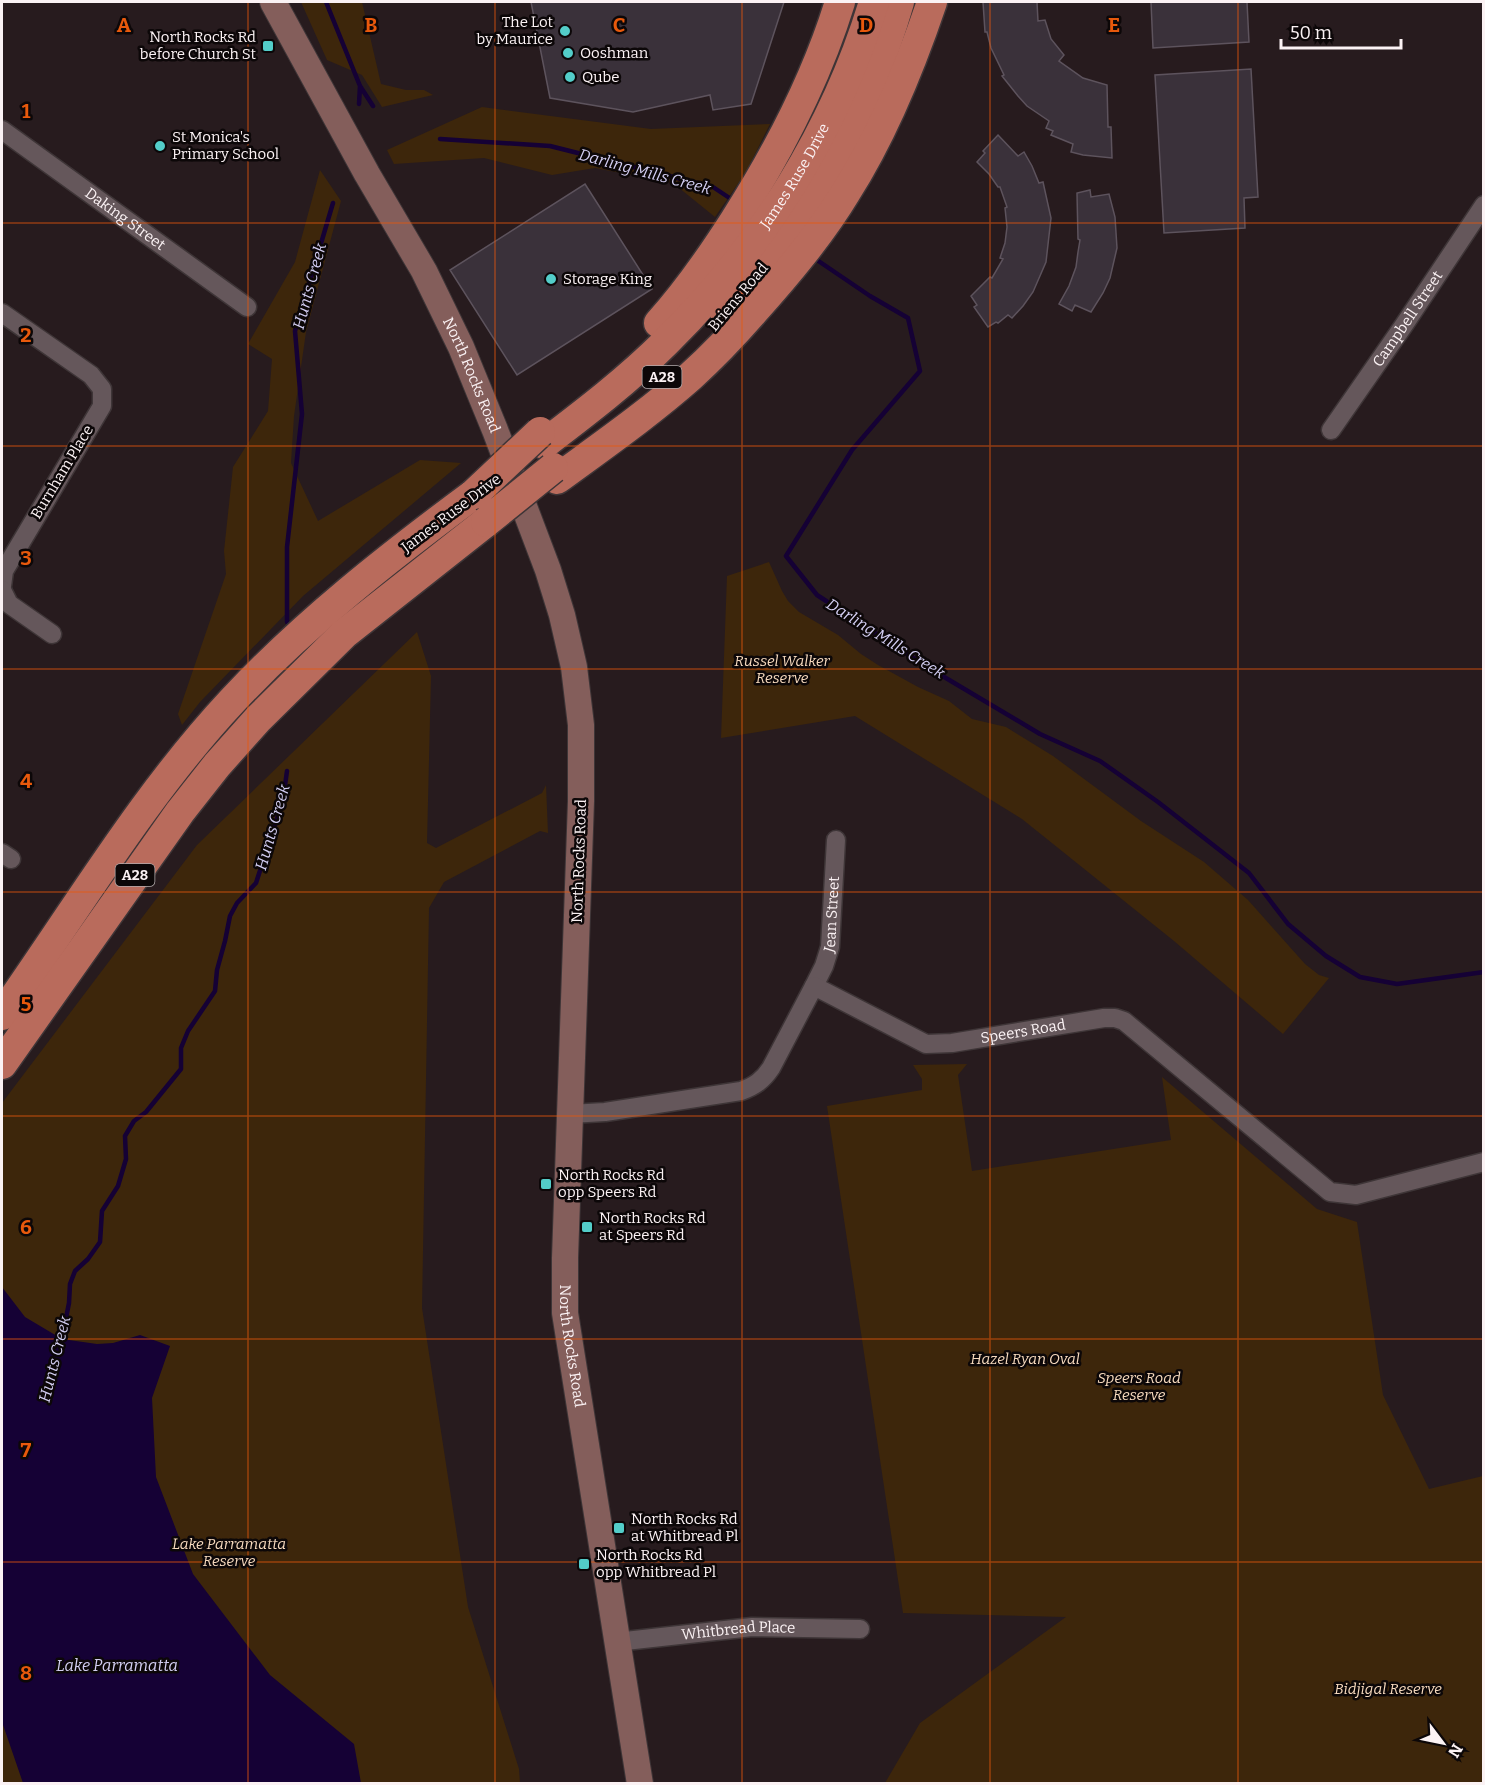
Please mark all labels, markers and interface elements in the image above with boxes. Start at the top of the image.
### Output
scale bar [1281,12,1401,50]
text: A [117,13,132,37]
text: B [365,13,378,37]
place label: The Lot by Maurice [477,13,554,48]
text: C [613,13,625,37]
text: D [859,13,873,37]
text: E [1108,13,1120,37]
text: 50 m [1290,22,1332,44]
marker: The Lot by Maurice [558,24,572,38]
place label: North Rocks Rd before Church St [140,28,257,63]
marker: North Rocks Rd before Church St [261,39,275,53]
place label: Ooshman [580,44,649,62]
marker: Ooshman [561,46,575,60]
place label: Qube [582,68,619,86]
marker: Qube [563,70,577,84]
text: 1 [22,99,31,123]
street label: James Ruse Drive [756,120,833,233]
place label: St Monica's Primary School [172,128,279,163]
marker: St Monica's Primary School [153,139,167,153]
water label: Darling Mills Creek [577,145,713,198]
street label: Daking Street [82,184,169,254]
water label: Hunts Creek [289,241,330,331]
street label: Briens Road [704,259,772,335]
street label: Campbell Street [1369,267,1447,370]
place label: Storage King [563,270,652,288]
marker: Storage King [544,272,558,286]
street label: North Rocks Road [439,314,504,435]
text: 2 [20,323,32,347]
road number: A28 [642,366,682,388]
street label: Burnham Place [27,422,97,522]
street label: James Ruse Drive [397,470,504,557]
text: 3 [20,546,32,570]
water label: Darling Mills Creek [823,594,949,683]
park label: Russel Walker Reserve [734,652,831,687]
text: 4 [20,769,32,793]
water label: Hunts Creek [251,782,294,872]
street label: North Rocks Road [568,799,590,923]
road number: A28 [116,864,154,886]
street label: Jean Street [820,875,843,956]
text: 5 [21,992,32,1016]
street label: Speers Road [979,1015,1067,1047]
place label: North Rocks Rd opp Speers Rd [558,1166,665,1201]
marker: North Rocks Rd opp Speers Rd [539,1177,553,1191]
place label: North Rocks Rd at Speers Rd [599,1209,706,1244]
text: 6 [20,1215,32,1239]
marker: North Rocks Rd at Speers Rd [580,1220,594,1234]
street label: North Rocks Road [556,1285,589,1409]
water label: Hunts Creek [35,1314,74,1404]
park label: Hazel Ryan Oval [970,1350,1080,1368]
park label: Speers Road Reserve [1097,1369,1181,1404]
text: 7 [21,1438,32,1462]
place label: North Rocks Rd at Whitbread Pl [631,1510,738,1545]
marker: North Rocks Rd at Whitbread Pl [612,1521,626,1535]
park label: Lake Parramatta Reserve [172,1535,286,1570]
place label: North Rocks Rd opp Whitbread Pl [596,1546,716,1581]
marker: North Rocks Rd opp Whitbread Pl [577,1557,591,1571]
street label: Whitbread Place [680,1618,796,1644]
water label: Lake Parramatta [56,1656,178,1675]
text: 8 [20,1661,32,1685]
park label: Bidjigal Reserve [1334,1680,1442,1698]
north arrow [1413,1713,1473,1773]
text: N [1444,1740,1467,1761]

